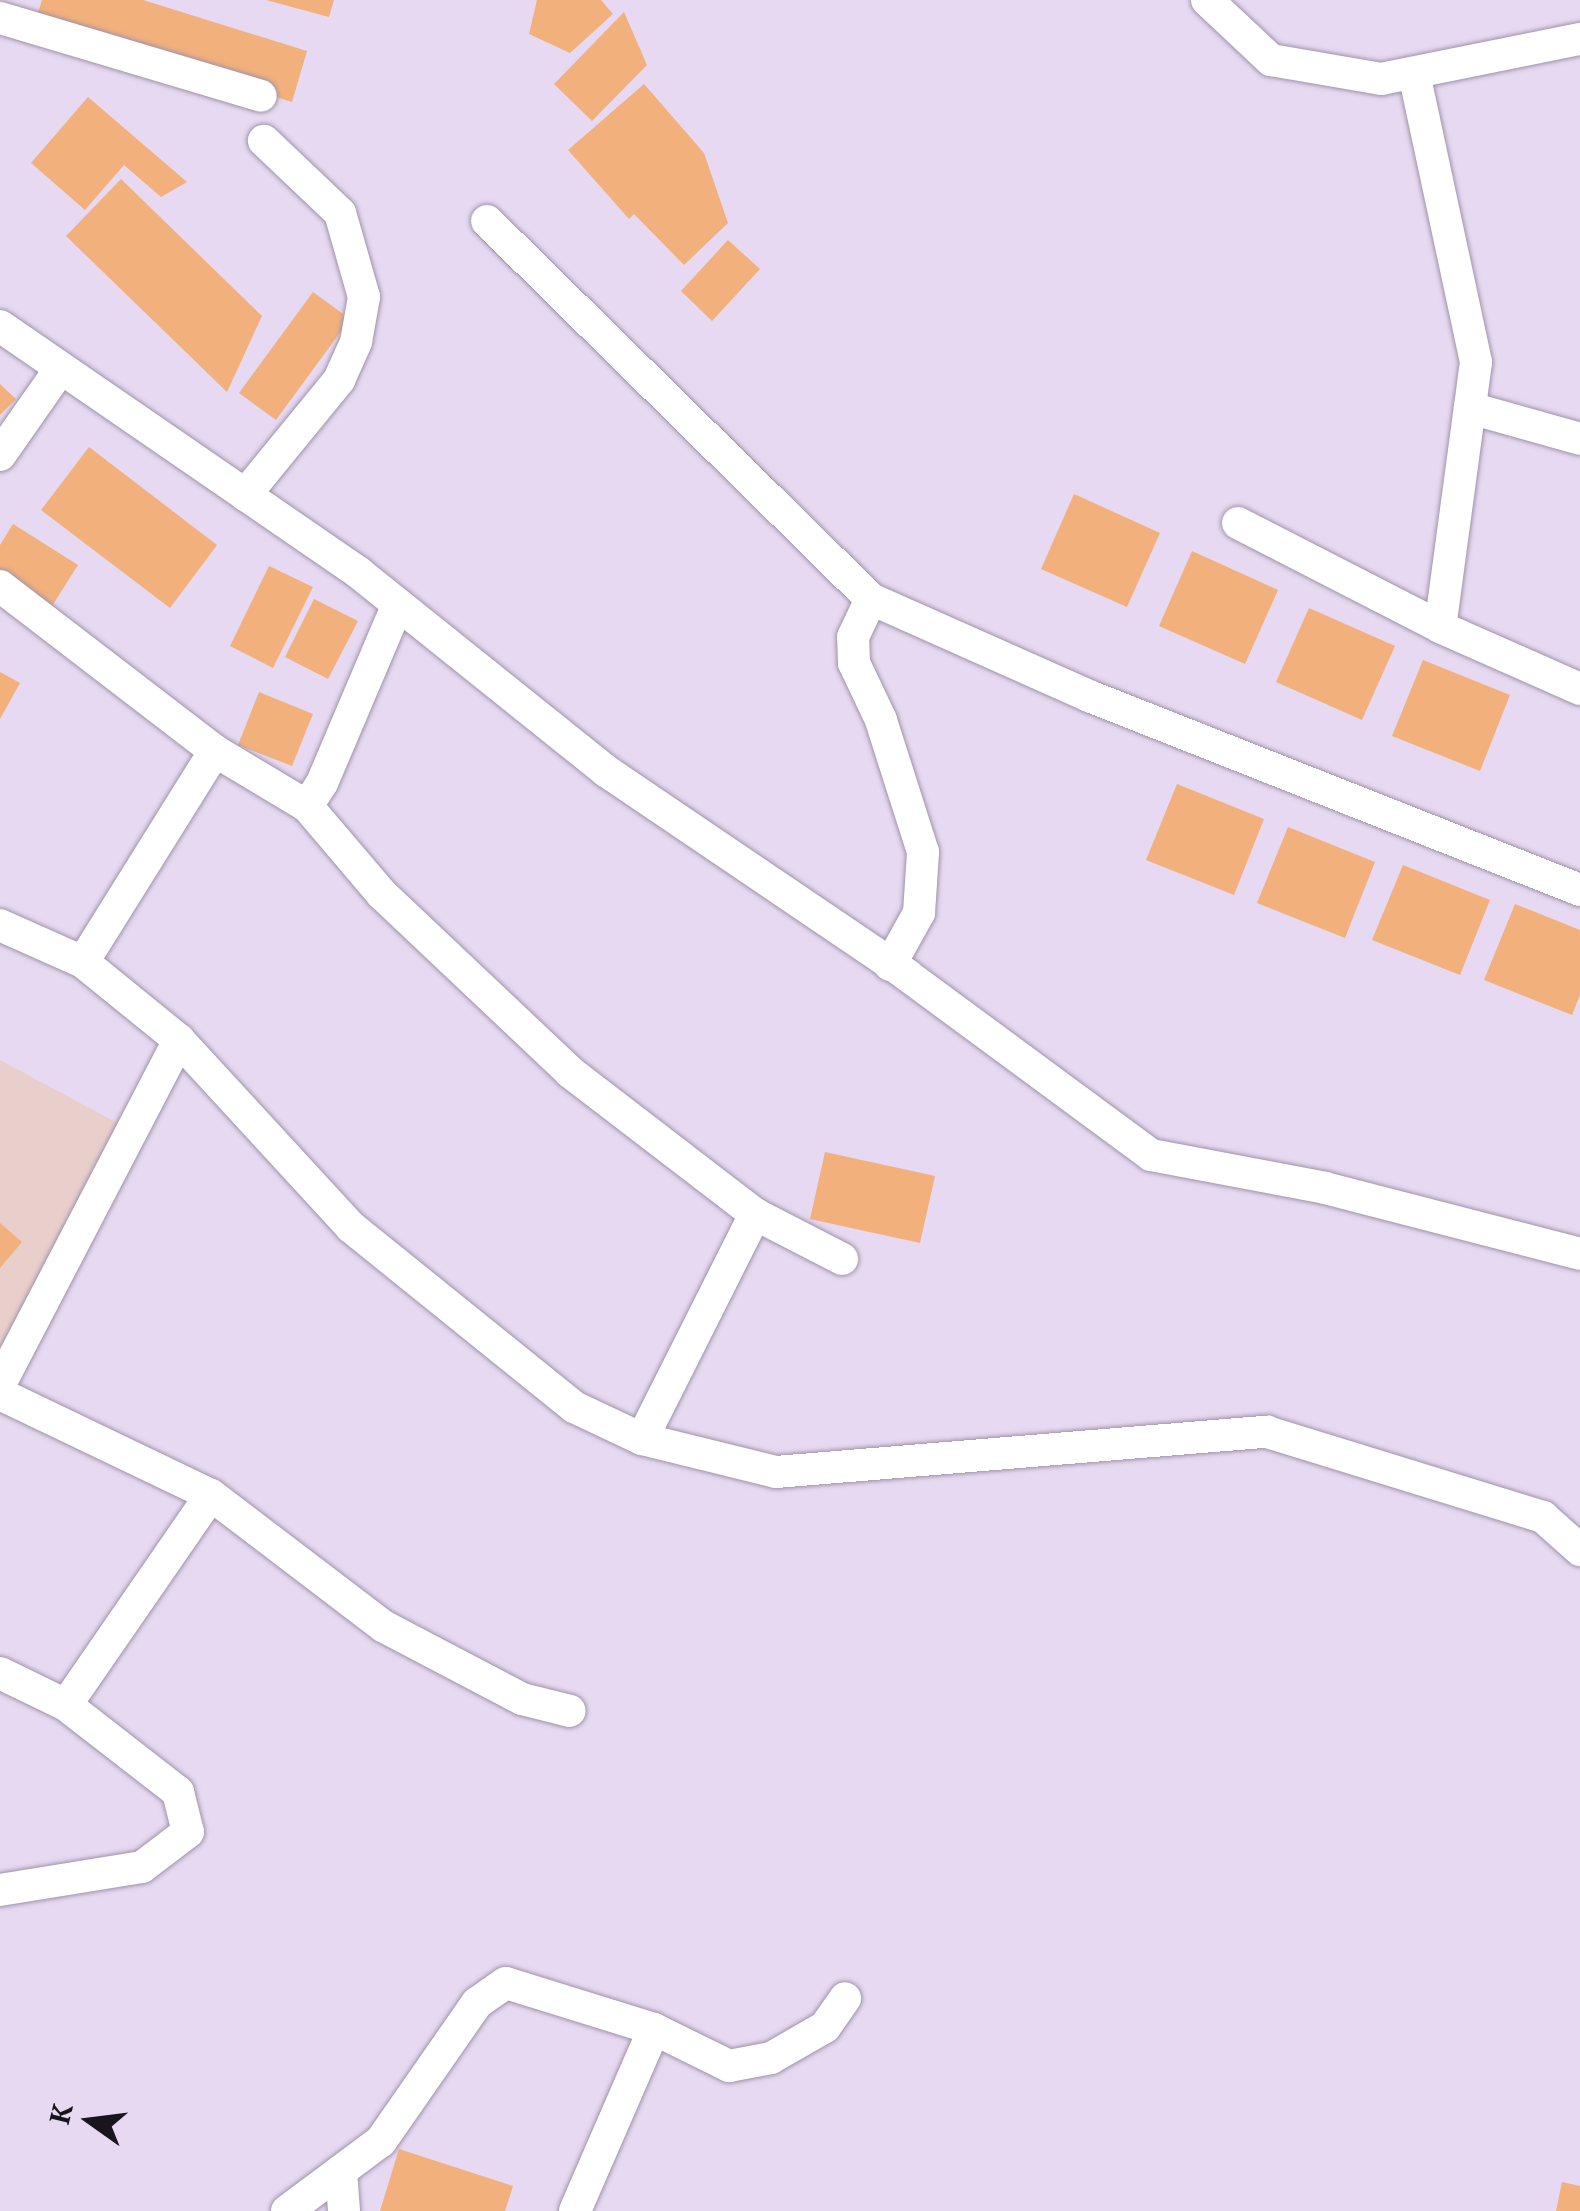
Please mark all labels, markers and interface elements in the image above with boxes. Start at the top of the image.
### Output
north arrow [40,2071,140,2171]
text: K [40,2100,81,2128]

